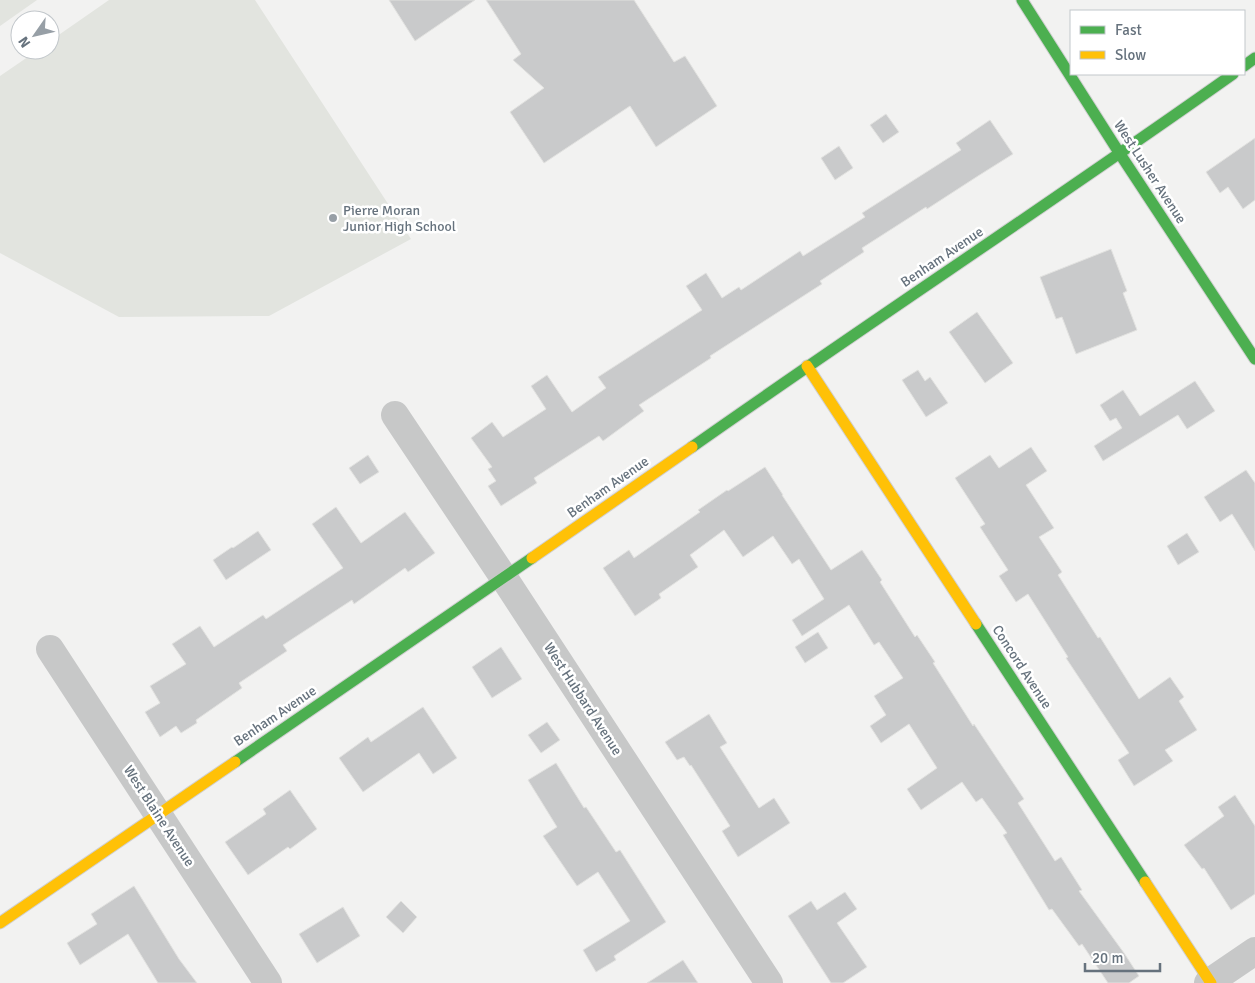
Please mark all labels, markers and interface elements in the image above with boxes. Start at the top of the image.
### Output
north arrow [10,10,60,60]
legend [1070,10,1245,75]
text: Fast [1115,21,1142,39]
text: N [15,33,34,51]
text: Slow [1115,46,1146,64]
street label: West Lusher Avenue [1110,117,1190,227]
place label: Pierre Moran Junior High School [343,202,456,235]
marker: Pierre Moran Junior High School [327,212,339,224]
street label: Benham Avenue [898,223,986,291]
street label: Benham Avenue [564,453,652,521]
street label: Concord Avenue [989,622,1055,712]
street label: West Hubbard Avenue [540,640,626,758]
street label: Benham Avenue [231,682,319,750]
street label: West Blaine Avenue [120,762,198,870]
scale bar [1085,940,1160,972]
text: 20 m [1092,949,1123,967]

